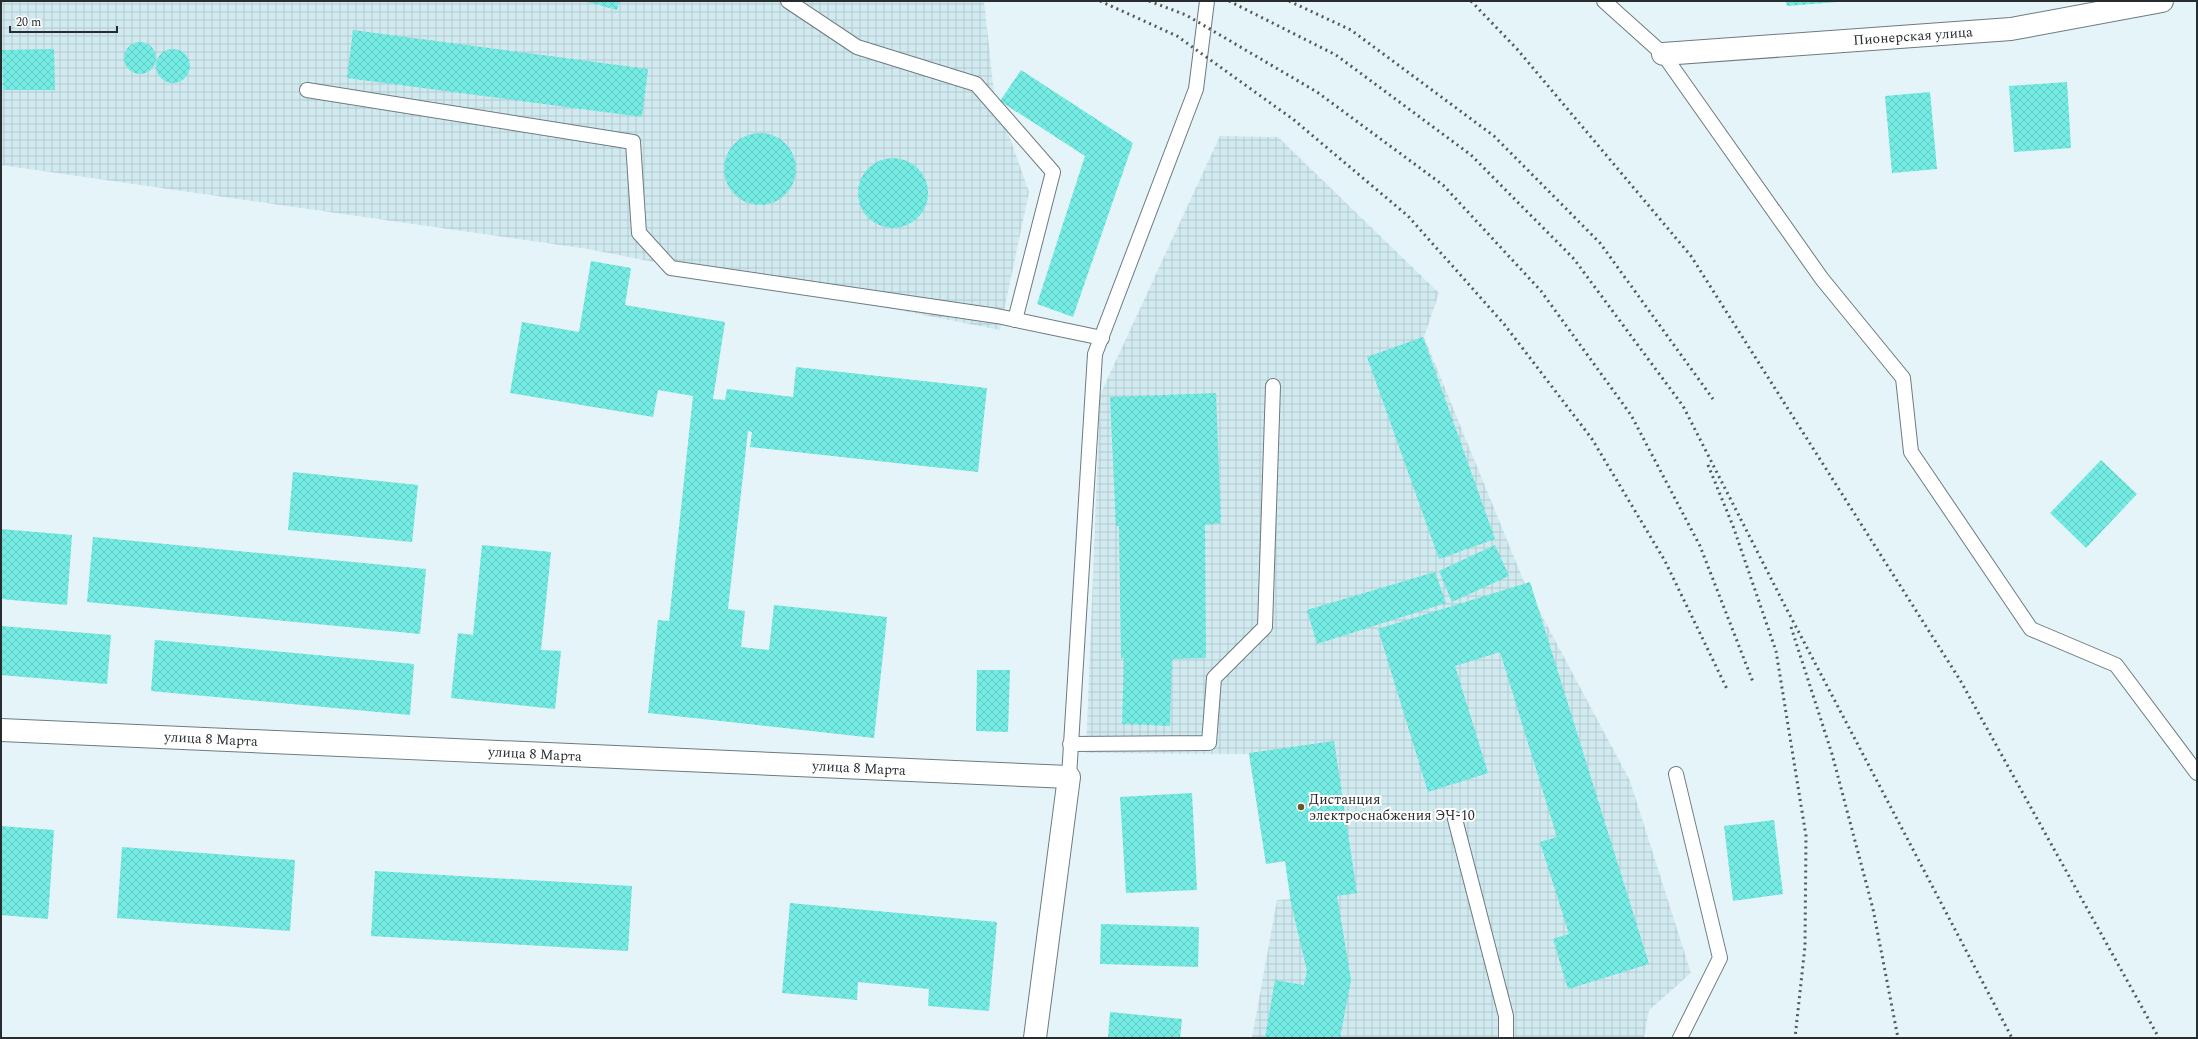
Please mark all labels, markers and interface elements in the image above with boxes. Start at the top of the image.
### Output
scale bar [10,8,117,34]
text: 20 m [16,13,41,32]
street label: Пионерская улица [1852,21,1974,51]
street label: улица 8 Марта [163,726,258,752]
street label: улица 8 Марта [487,741,582,767]
street label: улица 8 Марта [811,755,906,781]
place label: Дистанция электроснабжения ЭЧ-10 [1309,789,1475,826]
marker: Дистанция электроснабжения ЭЧ-10 [1296,802,1306,812]

